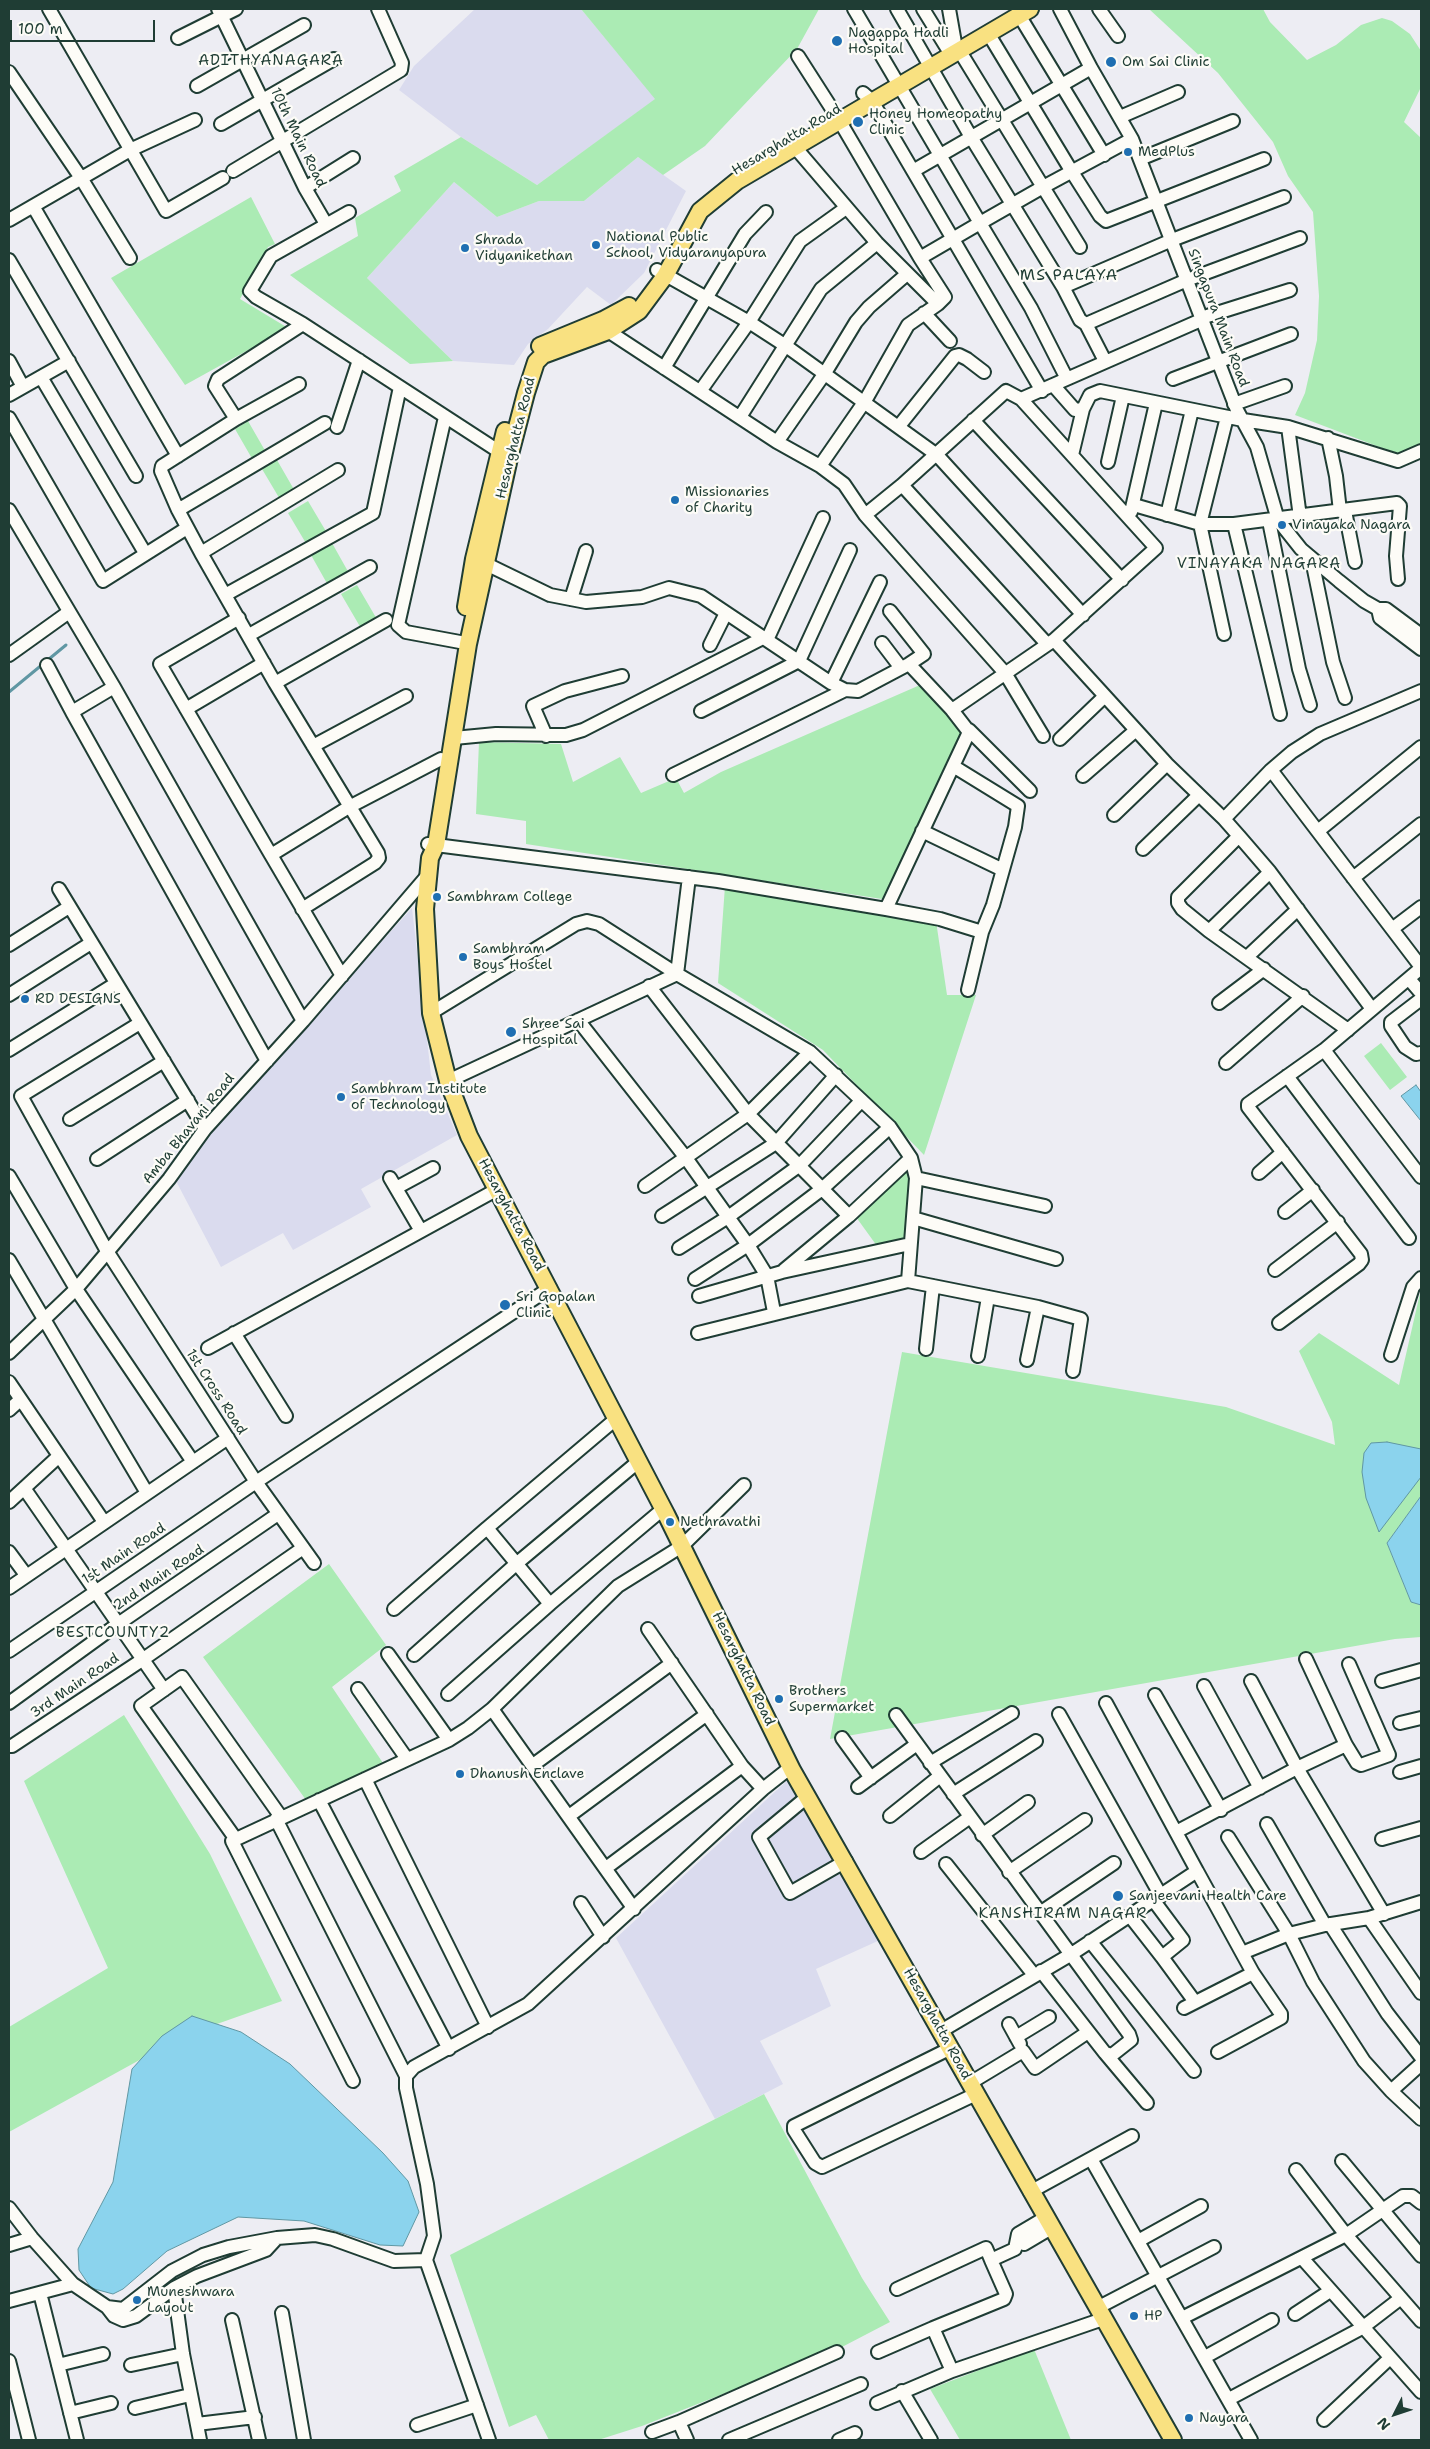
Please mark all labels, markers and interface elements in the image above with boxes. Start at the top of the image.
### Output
scale bar [12,10,158,42]
text: 100 m [18,19,63,39]
place label: Nagappa Hadli Hospital [848,25,949,58]
marker: Nagappa Hadli Hospital [830,34,844,48]
district label: ADITHYANAGARA [197,52,345,70]
place label: Om Sai Clinic [1122,54,1210,70]
marker: Om Sai Clinic [1104,55,1118,69]
street label: 10th Main Road [267,85,329,191]
street label: Hesarghatta Road [729,101,845,179]
place label: Honey Homeopathy Clinic [869,106,1002,138]
marker: Honey Homeopathy Clinic [851,115,865,129]
place label: MedPlus [1138,144,1195,160]
marker: MedPlus [1122,146,1134,158]
place label: National Public School, Vidyaranyapura [606,229,766,262]
place label: Shrada Vidyanikethan [475,232,573,264]
marker: National Public School, Vidyaranyapura [590,239,602,251]
marker: Shrada Vidyanikethan [459,242,471,254]
street label: Singapura Main Road [1184,247,1252,389]
district label: MS PALAYA [1019,266,1119,286]
street label: Hesarghatta Road [493,375,539,501]
place label: Missionaries of Charity [685,484,769,516]
marker: Missionaries of Charity [669,494,681,506]
place label: Vinayaka Nagara [1292,517,1410,533]
marker: Vinayaka Nagara [1276,519,1288,531]
district label: VINAYAKA NAGARA [1175,555,1343,573]
place label: Sambhram College [447,889,572,905]
marker: Sambhram College [431,891,443,903]
place label: Sambhram Boys Hostel [473,941,552,974]
marker: Sambhram Boys Hostel [457,951,469,963]
place label: RD DESIGNS [35,991,121,1007]
marker: RD DESIGNS [19,993,31,1005]
place label: Shree Sai Hospital [522,1016,585,1048]
marker: Shree Sai Hospital [504,1025,518,1039]
street label: Amba Bhavani Road [139,1070,239,1188]
place label: Sambhram Institute of Technology [351,1081,487,1114]
marker: Sambhram Institute of Technology [335,1091,347,1103]
street label: Hesarghatta Road [474,1156,548,1274]
place label: Sri Gopalan Clinic [516,1289,595,1321]
marker: Sri Gopalan Clinic [498,1298,512,1312]
street label: 1st Cross Road [182,1346,250,1438]
place label: Nethravathi [680,1514,761,1530]
marker: Nethravathi [664,1516,676,1528]
street label: 1st Main Road [79,1520,169,1588]
street label: 2nd Main Road [110,1541,208,1615]
street label: Hesarghatta Road [708,1609,778,1729]
district label: BESTCOUNTY2 [54,1624,172,1642]
street label: 3rd Main Road [27,1650,123,1722]
place label: Brothers Supermarket [789,1683,874,1715]
marker: Brothers Supermarket [773,1693,785,1705]
place label: Dhanush Enclave [470,1766,584,1782]
marker: Dhanush Enclave [454,1768,466,1780]
place label: Sanjeevani Health Care [1129,1888,1287,1904]
marker: Sanjeevani Health Care [1111,1889,1125,1903]
district label: KANSHIRAM NAGAR [977,1905,1149,1923]
street label: Hesarghatta Road [899,1965,975,2083]
place label: Muneshwara Layout [147,2284,234,2316]
marker: Muneshwara Layout [131,2294,143,2306]
place label: HP [1144,2308,1162,2324]
marker: HP [1128,2310,1140,2322]
north arrow [1370,2389,1420,2439]
place label: Nayara [1199,2410,1249,2426]
marker: Nayara [1183,2412,1195,2424]
text: N [1373,2414,1394,2434]

